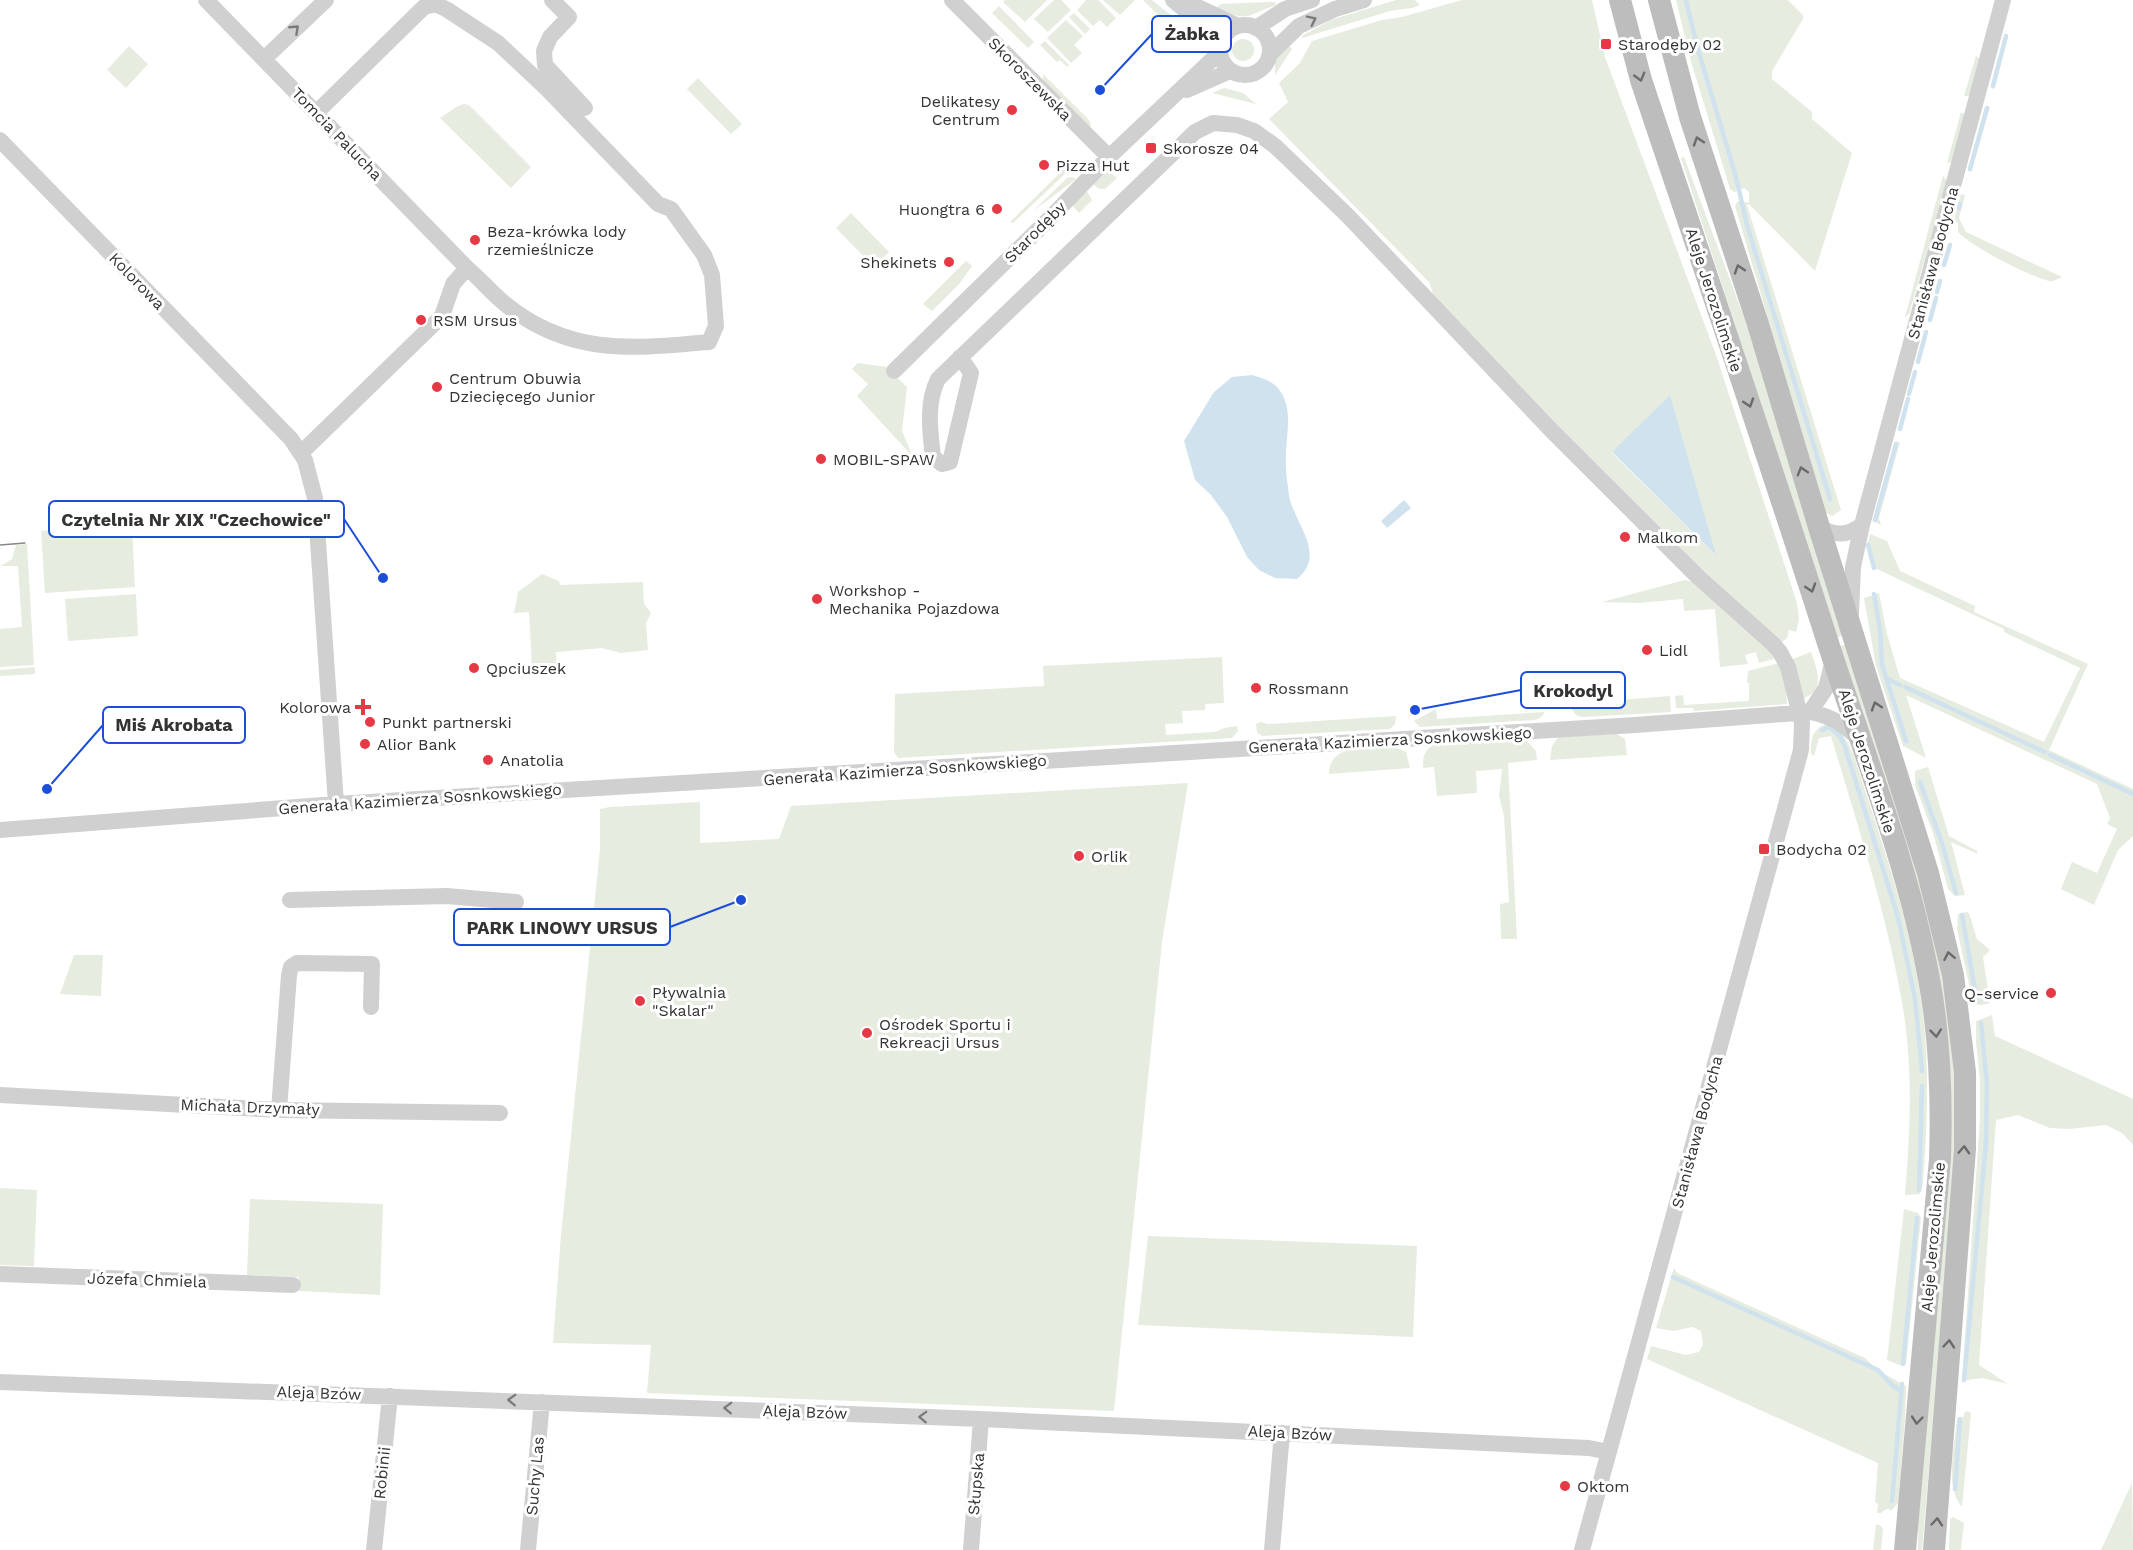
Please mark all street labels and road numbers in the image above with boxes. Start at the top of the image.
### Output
street label: Skoroszewska [984,33,1076,125]
street label: Tomcia Palucha [288,84,386,184]
street label: Stanisława Bodycha [1904,185,1962,341]
street label: Starodęby [1000,197,1070,267]
street label: Aleje Jerozolimskie [1682,225,1746,375]
street label: Kolorowa [105,249,169,313]
street label: Aleje Jerozolimskie [1835,686,1899,836]
street label: Generała Kazimierza Sosnkowskiego [1248,723,1532,757]
street label: Generała Kazimierza Sosnkowskiego [763,751,1047,789]
street label: Generała Kazimierza Sosnkowskiego [278,780,562,818]
street label: Stanisława Bodycha [1668,1054,1726,1210]
street label: Michała Drzymały [180,1095,321,1119]
street label: Aleje Jerozolimskie [1917,1161,1949,1313]
street label: Józefa Chmiela [87,1268,207,1292]
street label: Aleja Bzów [276,1382,362,1404]
street label: Aleja Bzów [762,1401,848,1423]
street label: Aleja Bzów [1247,1421,1333,1445]
street label: Suchy Las [522,1436,548,1516]
street label: Robinii [370,1446,394,1500]
street label: Słupska [964,1452,988,1516]

